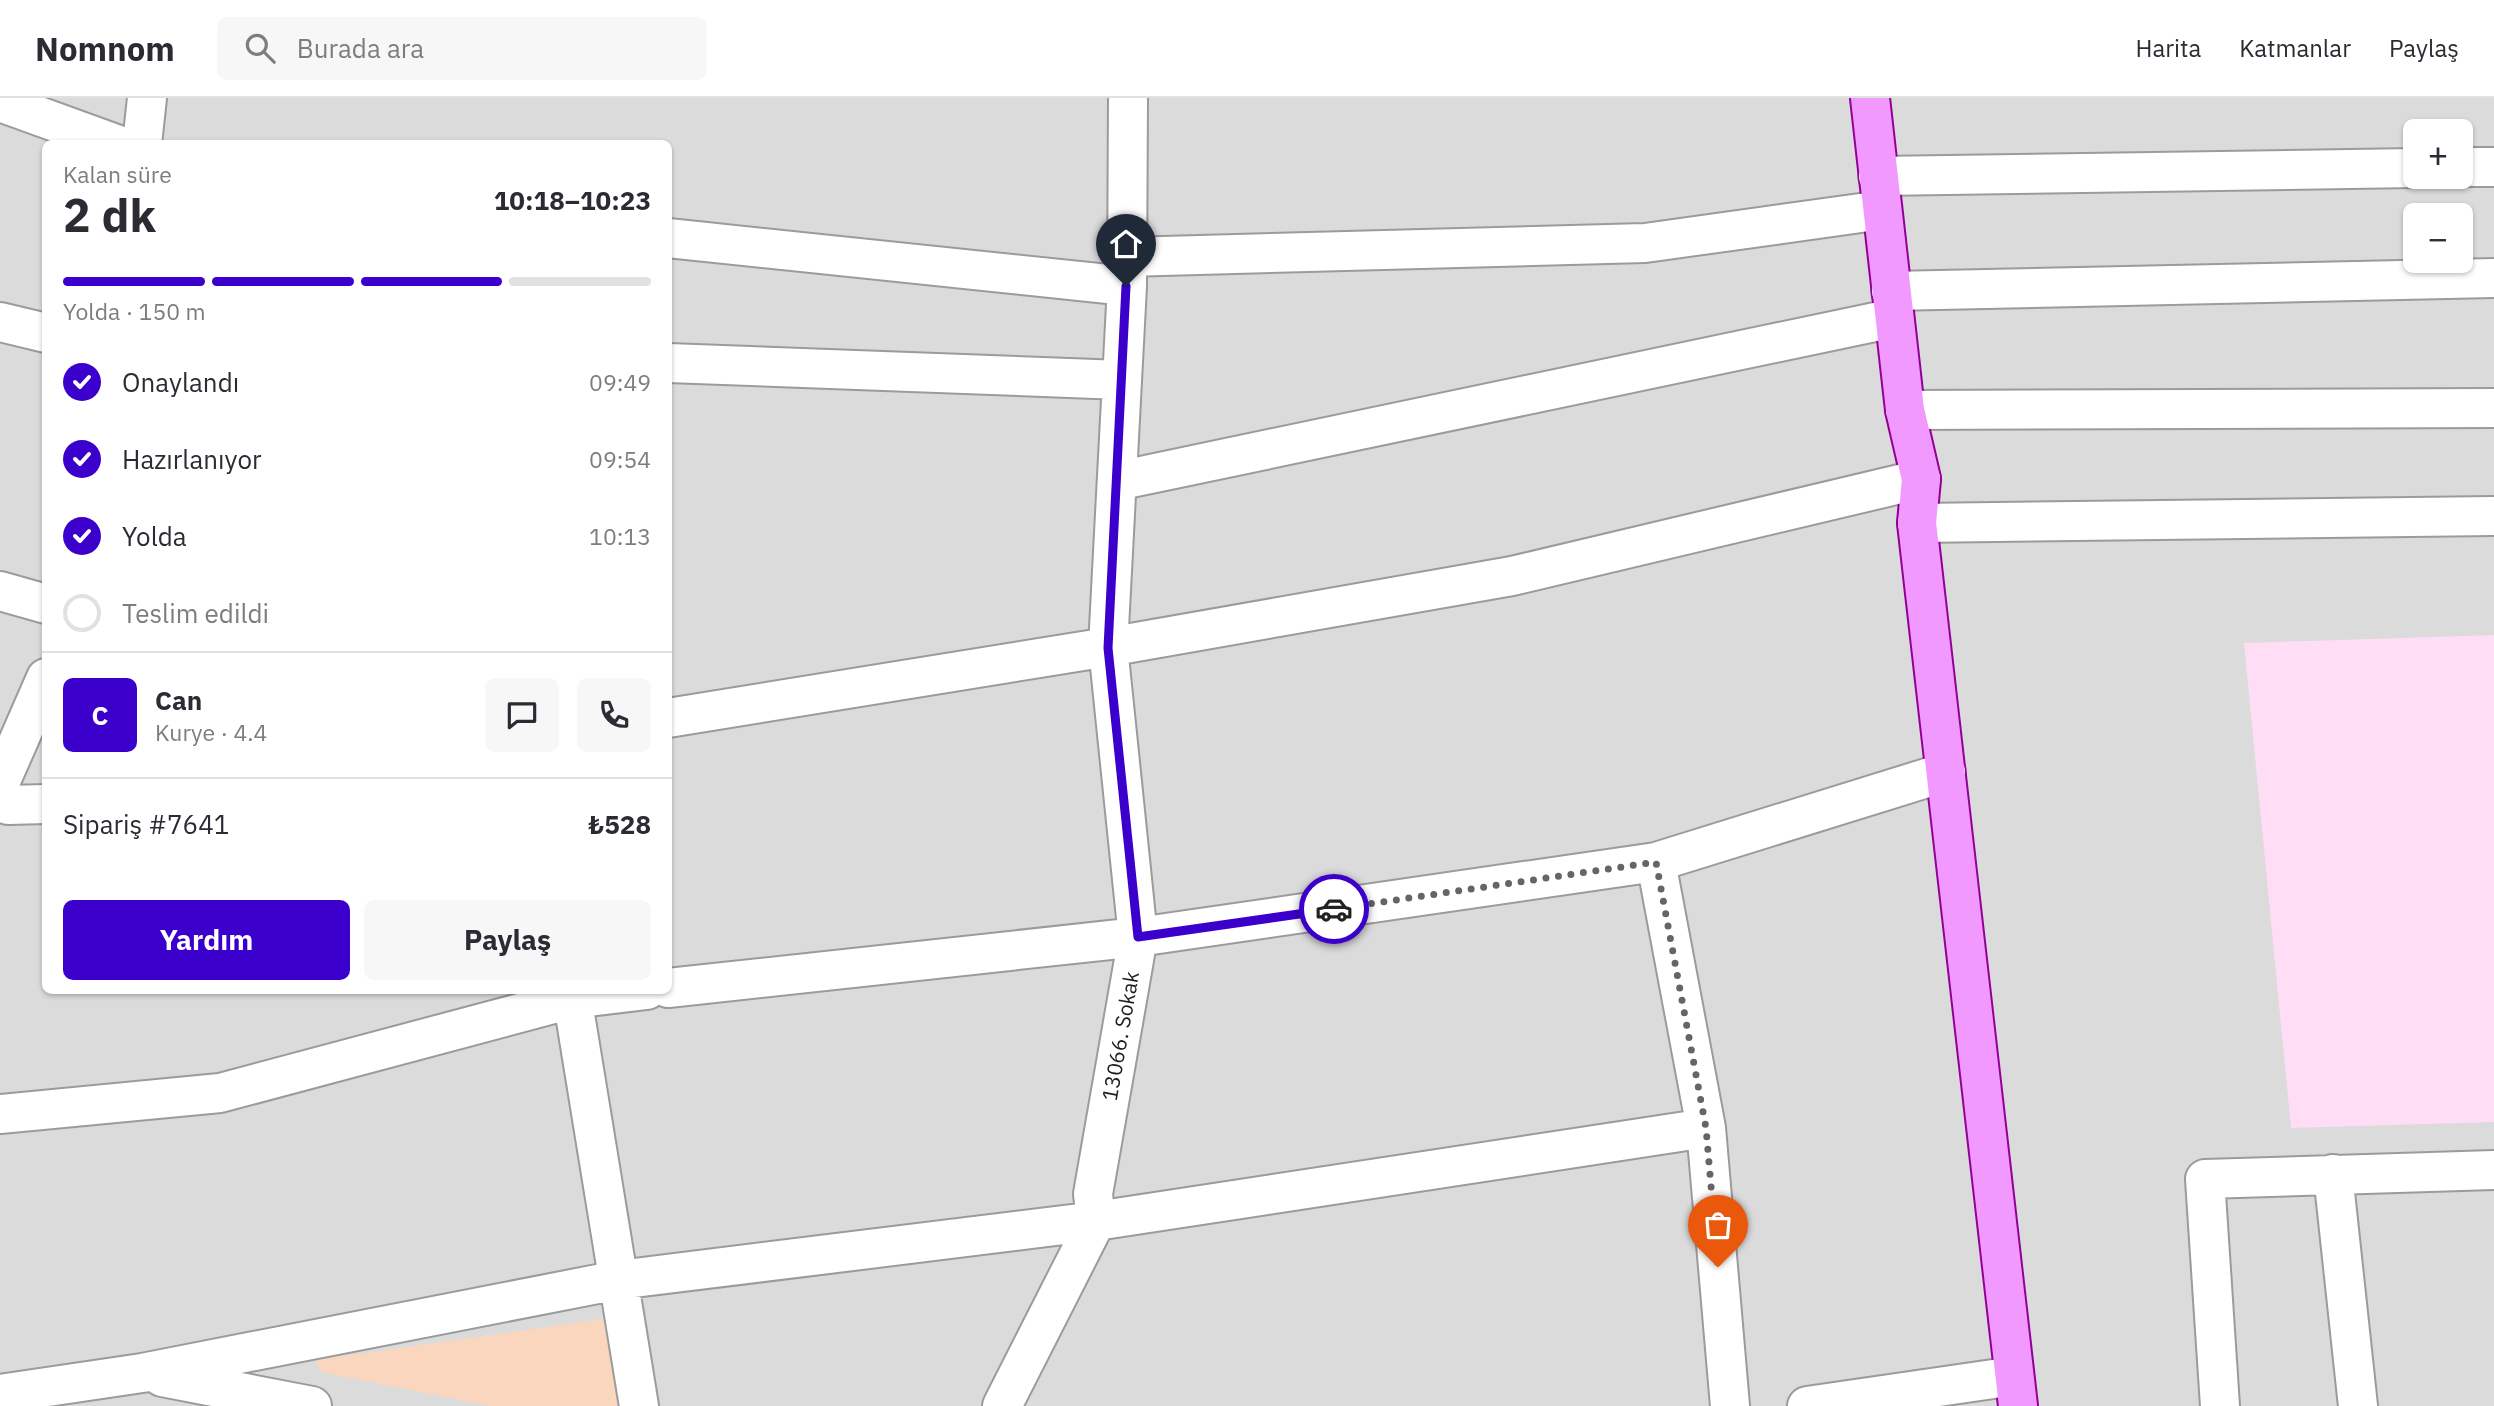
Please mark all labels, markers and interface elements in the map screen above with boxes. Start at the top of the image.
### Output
search box [217,17,707,80]
text: Nomnom [35,27,175,70]
icon: search [241,29,279,67]
text: Burada ara [297,31,424,65]
text: Harita [2135,32,2201,64]
text: Katmanlar [2239,32,2351,64]
text: Paylaş [2389,32,2459,64]
map controls [2403,119,2473,273]
button: + [2403,119,2473,189]
text: Kalan süre [63,159,172,189]
text: 10:18–10:23 [494,183,651,217]
text: 2 dk [63,185,156,245]
button: − [2403,203,2473,273]
pin [1096,214,1156,286]
icon: home [1107,225,1145,263]
text: Yolda · 150 m [63,296,206,326]
icon: check [63,363,101,401]
text: Onaylandı [122,365,239,399]
text: 09:49 [589,367,651,397]
icon: check [63,440,101,478]
text: Hazırlanıyor [122,442,262,476]
text: 09:54 [589,444,651,474]
icon: check [63,517,101,555]
text: Yolda [122,519,187,553]
text: 10:13 [589,521,651,551]
text: Teslim edildi [122,596,269,630]
button: chat [485,678,559,752]
button: phone [577,678,651,752]
text: Can [155,683,202,717]
text: C [92,698,108,732]
text: Kurye · 4.4 [155,717,267,747]
text: Sipariş #7641 [63,807,229,841]
text: ₺528 [588,807,651,841]
courier [1299,874,1369,944]
icon: car [1315,890,1353,928]
button: Yardım [63,900,350,980]
button: Paylaş [364,900,651,980]
street label: 13066. Sokak [1095,969,1145,1103]
pin [1688,1195,1748,1267]
icon: bag [1699,1206,1737,1244]

